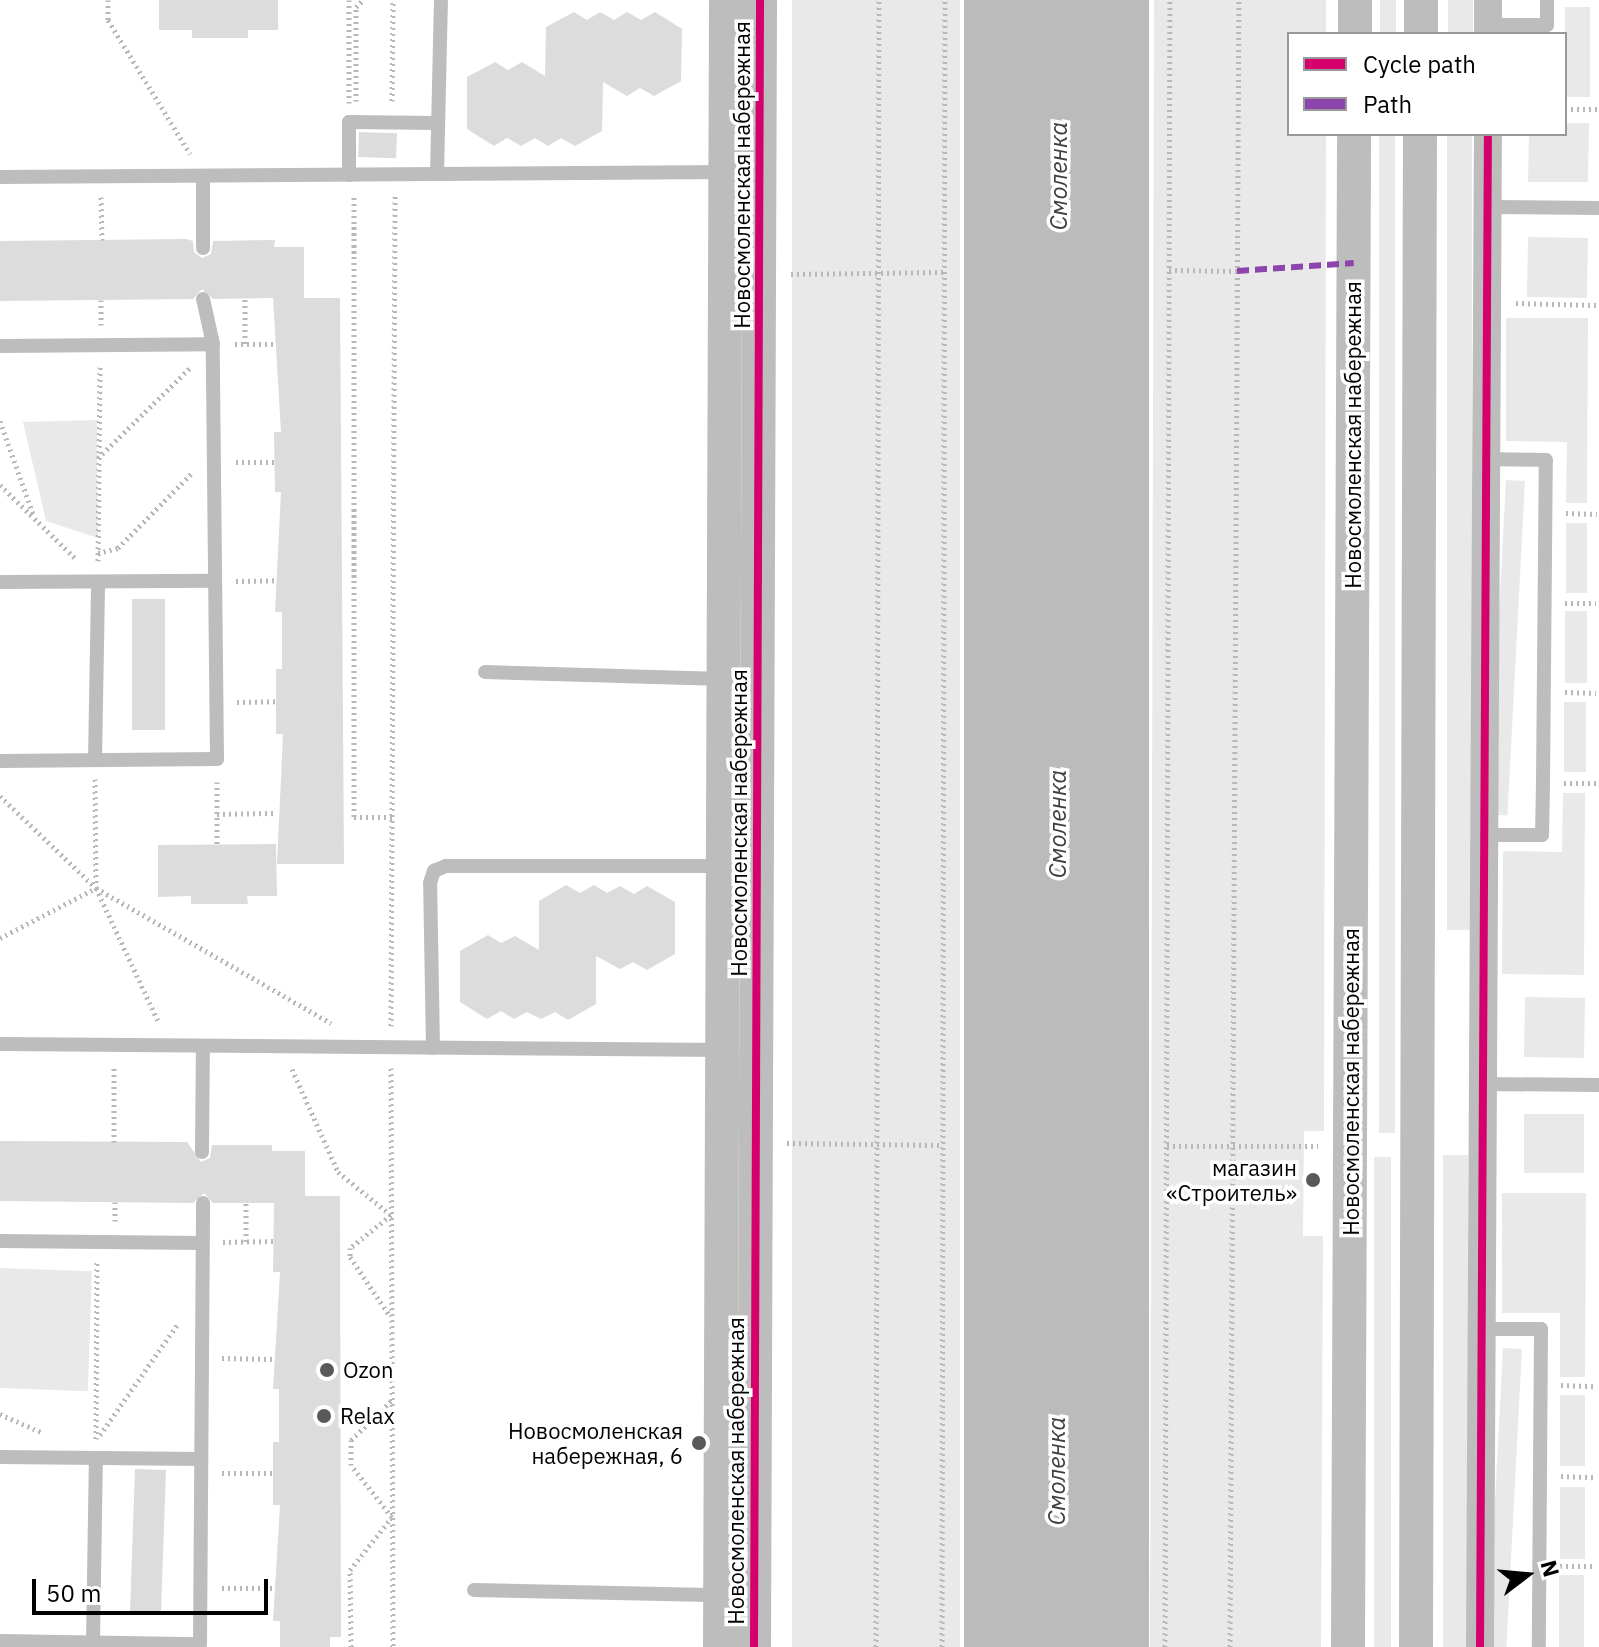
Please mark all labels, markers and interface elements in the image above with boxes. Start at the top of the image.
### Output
street label: Новосмоленская набережная [729,21,755,329]
legend [1287,32,1567,136]
text: Cycle path [1363,48,1476,80]
text: Path [1363,88,1412,120]
water label: Смоленка [1045,122,1073,230]
street label: Новосмоленская набережная [1340,281,1366,589]
street label: Новосмоленская набережная [726,669,752,977]
water label: Смоленка [1044,770,1072,878]
street label: Новосмоленская набережная [1338,928,1364,1236]
place label: магазин «Строитель» [1166,1154,1297,1206]
marker: магазин «Строитель» [1304,1171,1322,1189]
street label: Новосмоленская набережная [723,1317,749,1625]
place label: Ozon [343,1357,393,1383]
marker: Ozon [318,1361,336,1379]
place label: Relax [340,1403,395,1429]
marker: Relax [315,1407,333,1425]
place label: Новосмоленская набережная, 6 [508,1417,683,1468]
water label: Смоленка [1043,1417,1071,1525]
marker: Новосмоленская набережная, 6 [690,1434,708,1452]
north arrow [1487,1535,1567,1615]
text: N [1534,1557,1567,1580]
scale bar [36,1563,272,1613]
text: 50 m [46,1577,101,1609]

